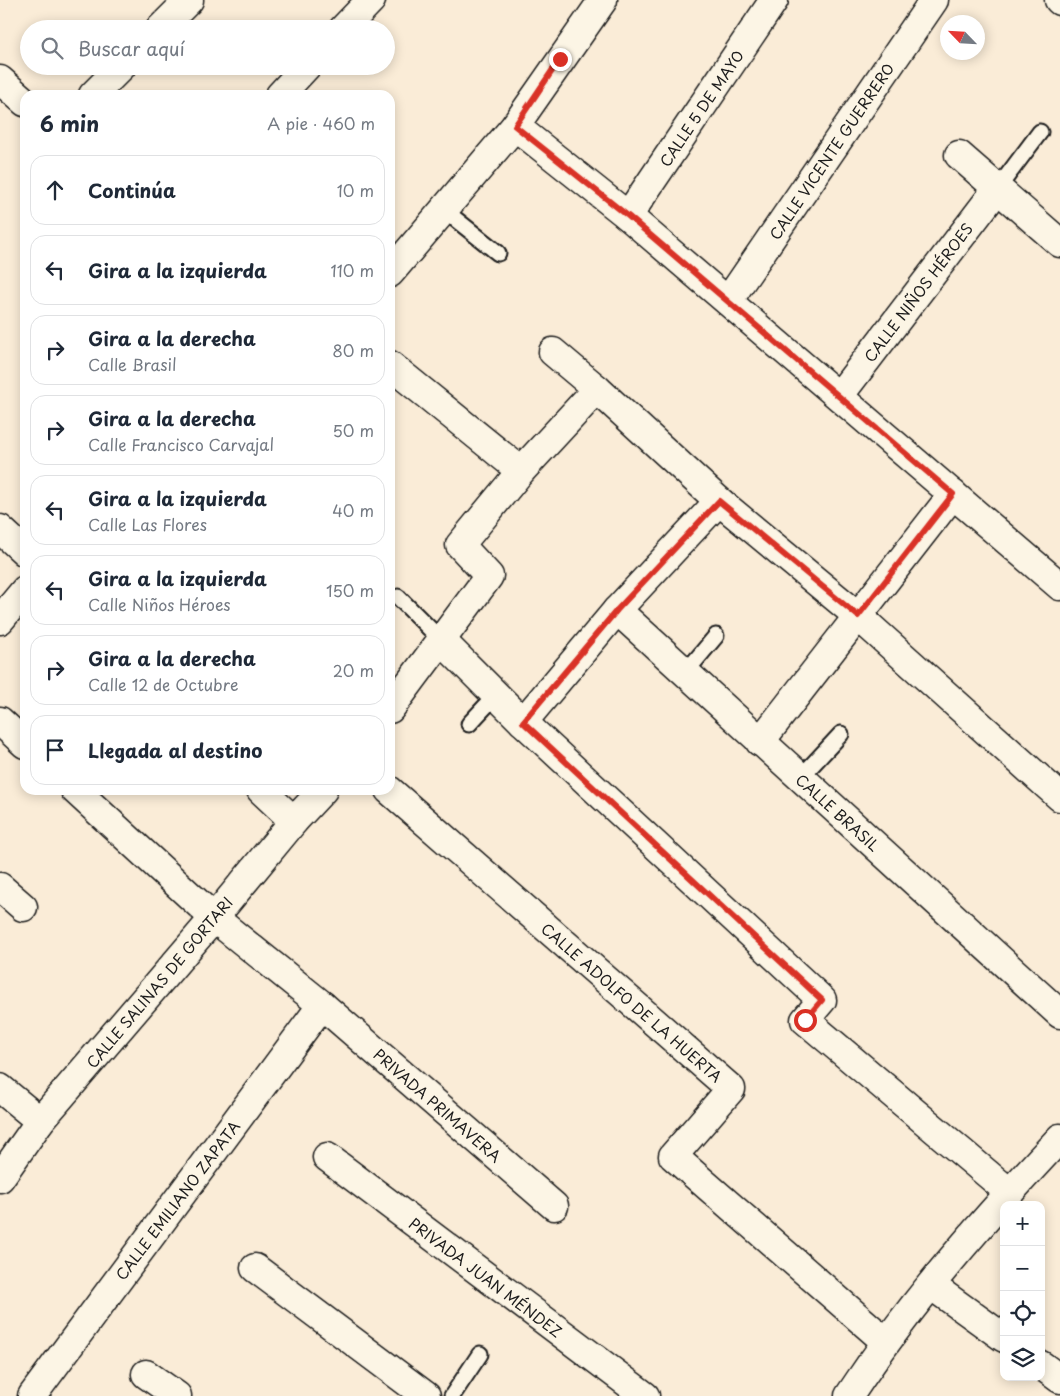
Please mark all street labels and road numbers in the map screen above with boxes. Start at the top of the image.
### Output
street label: CALLE 5 DE MAYO [653,45,749,171]
street label: CALLE VICENTE GUERRERO [763,58,899,244]
street label: CALLE NIÑOS HÉROES [858,218,978,366]
street label: CALLE BRASIL [791,768,885,856]
street label: CALLE SALINAS DE GORTARI [80,891,238,1073]
street label: CALLE ADOLFO DE LA HUERTA [537,917,728,1087]
street label: PRIVADA PRIMAVERA [369,1043,507,1167]
street label: CALLE EMILIANO ZAPATA [109,1115,245,1285]
street label: PRIVADA JUAN MÉNDEZ [405,1212,567,1342]

